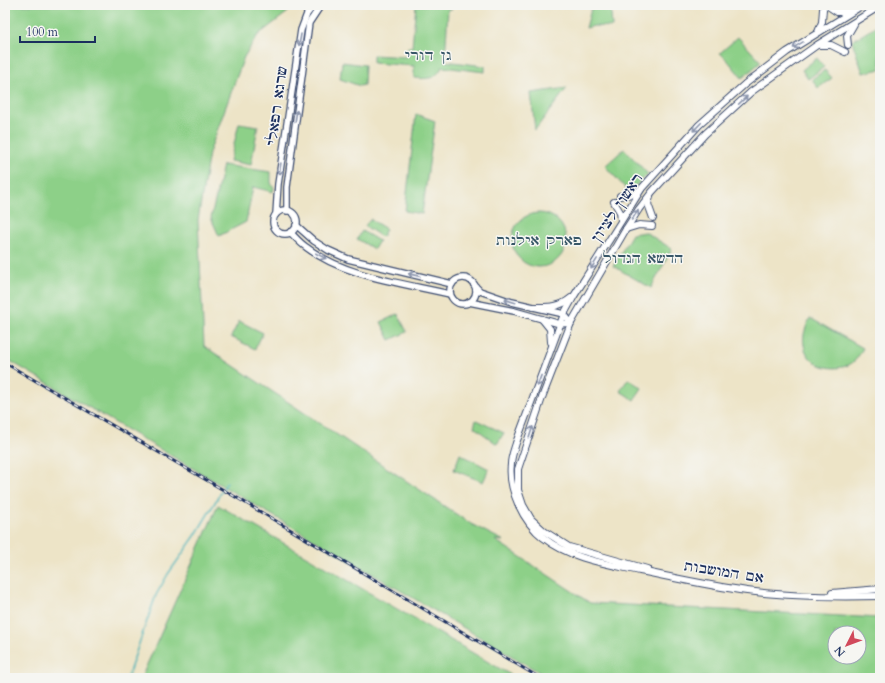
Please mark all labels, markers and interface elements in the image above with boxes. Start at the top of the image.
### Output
scale bar [20,18,95,44]
text: 100 m [26,24,59,40]
one-way arrow [295,33,303,46]
one-way arrow [792,42,804,50]
park label: גן דורי [404,46,452,65]
street label: שרגא רפאלי [262,65,292,147]
one-way arrow [738,95,748,104]
one-way arrow [293,110,300,123]
one-way arrow [692,122,702,132]
one-way arrow [276,162,284,175]
street label: ראשון לציון [587,170,647,246]
one-way arrow [631,210,639,221]
park label: פארק אילנות [496,231,582,250]
park label: הדשא הגדול [603,249,683,268]
one-way arrow [314,253,326,260]
one-way arrow [589,258,597,270]
one-way arrow [408,271,421,279]
one-way arrow [504,297,517,304]
one-way arrow [534,375,542,387]
one-way arrow [528,426,535,439]
street label: אם המושבות [683,556,765,588]
north arrow [827,625,867,665]
text: N [831,642,849,660]

